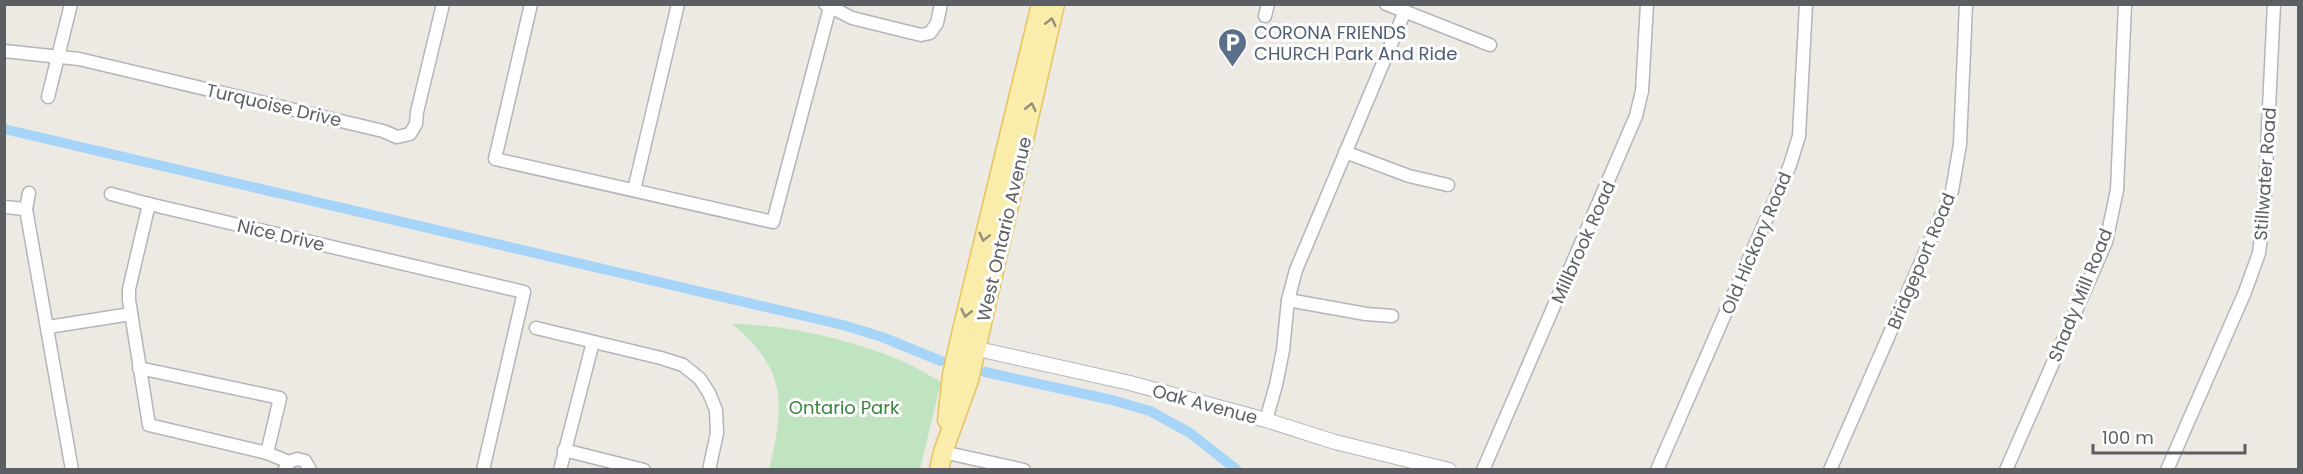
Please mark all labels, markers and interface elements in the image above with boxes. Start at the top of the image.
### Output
one-way arrow [1044,18,1057,28]
place label: CORONA FRIENDS CHURCH Park And Ride [1254,20,1457,66]
parking icon: CORONA FRIENDS CHURCH Park And Ride [1217,26,1249,68]
street label: Turquoise Drive [204,77,344,133]
one-way arrow [1024,103,1037,113]
street label: Stillwater Road [2248,107,2282,241]
street label: West Ontario Avenue [971,134,1037,324]
street label: Old Hickory Road [1715,168,1797,318]
street label: Millbrook Road [1545,177,1621,307]
street label: Bridgeport Road [1881,189,1961,333]
street label: Nice Drive [235,213,327,257]
street label: Shady Mill Road [2042,225,2118,365]
one-way arrow [979,232,992,242]
one-way arrow [960,308,973,318]
street label: Oak Avenue [1150,378,1260,430]
park label: Ontario Park [789,395,900,420]
scale bar [2093,417,2244,455]
text: 100 m [2102,425,2154,450]

